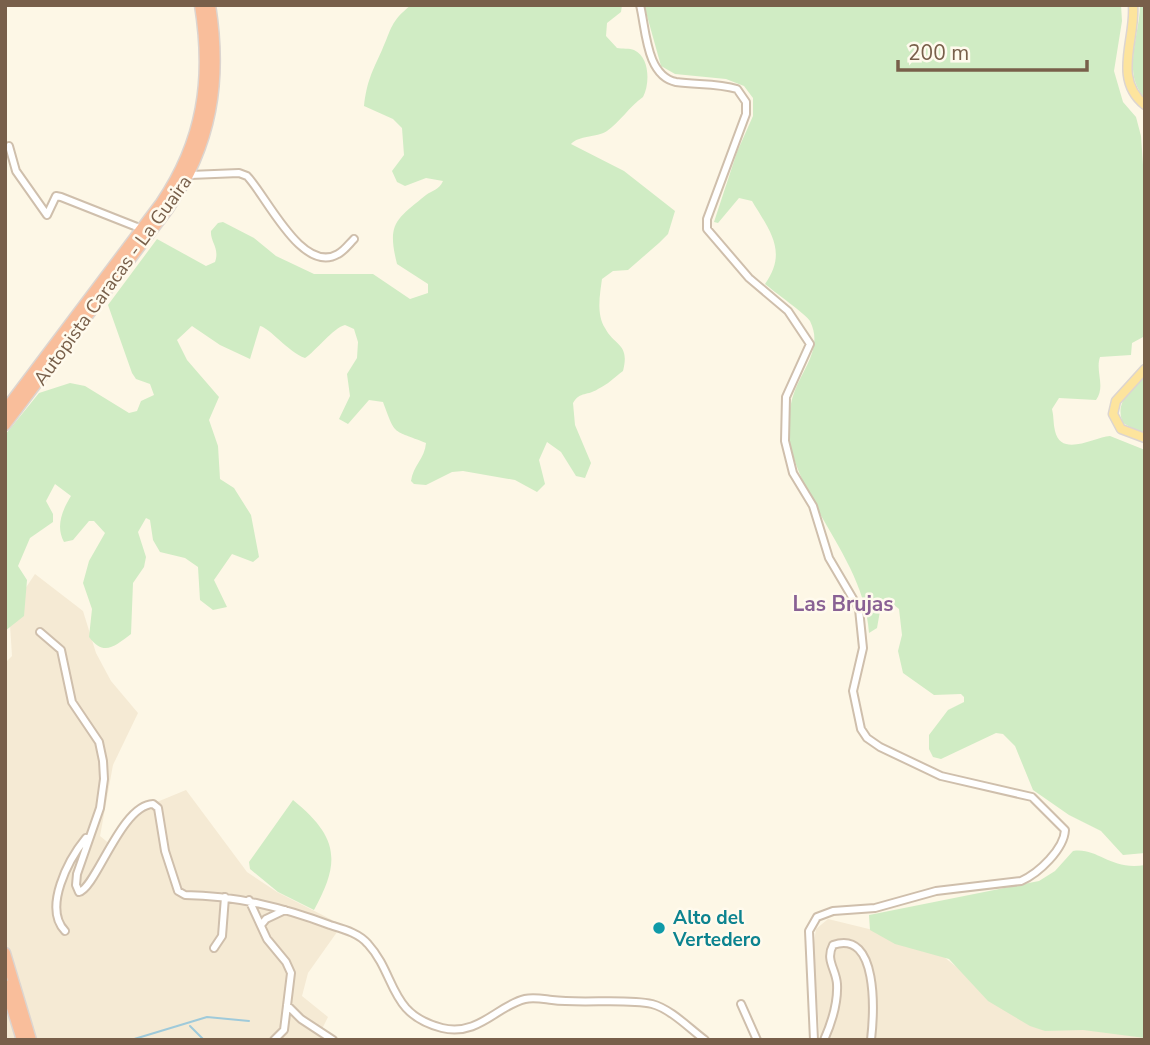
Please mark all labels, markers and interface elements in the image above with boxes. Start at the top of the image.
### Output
scale bar [898,28,1087,72]
text: 200 m [908,39,969,67]
street label: Autopista Caracas - La Guaira [28,170,198,391]
district label: Las Brujas [792,590,894,618]
place label: Alto del Vertedero [672,905,761,953]
marker: Alto del Vertedero [651,920,667,936]

